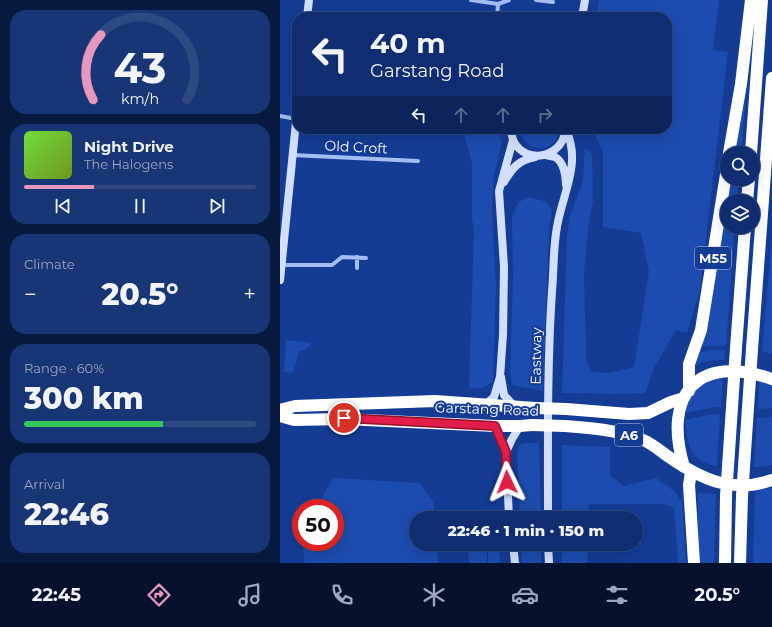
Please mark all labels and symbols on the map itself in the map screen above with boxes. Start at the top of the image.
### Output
street label: Old Croft [324,136,388,158]
road number: M55 [695,247,731,269]
street label: Eastway [526,327,546,385]
street label: Garstang Road [434,398,540,420]
pin [327,401,361,435]
road number: A6 [615,424,643,446]
position arrow [486,461,528,503]
speed limit sign: 50 [292,499,344,551]

